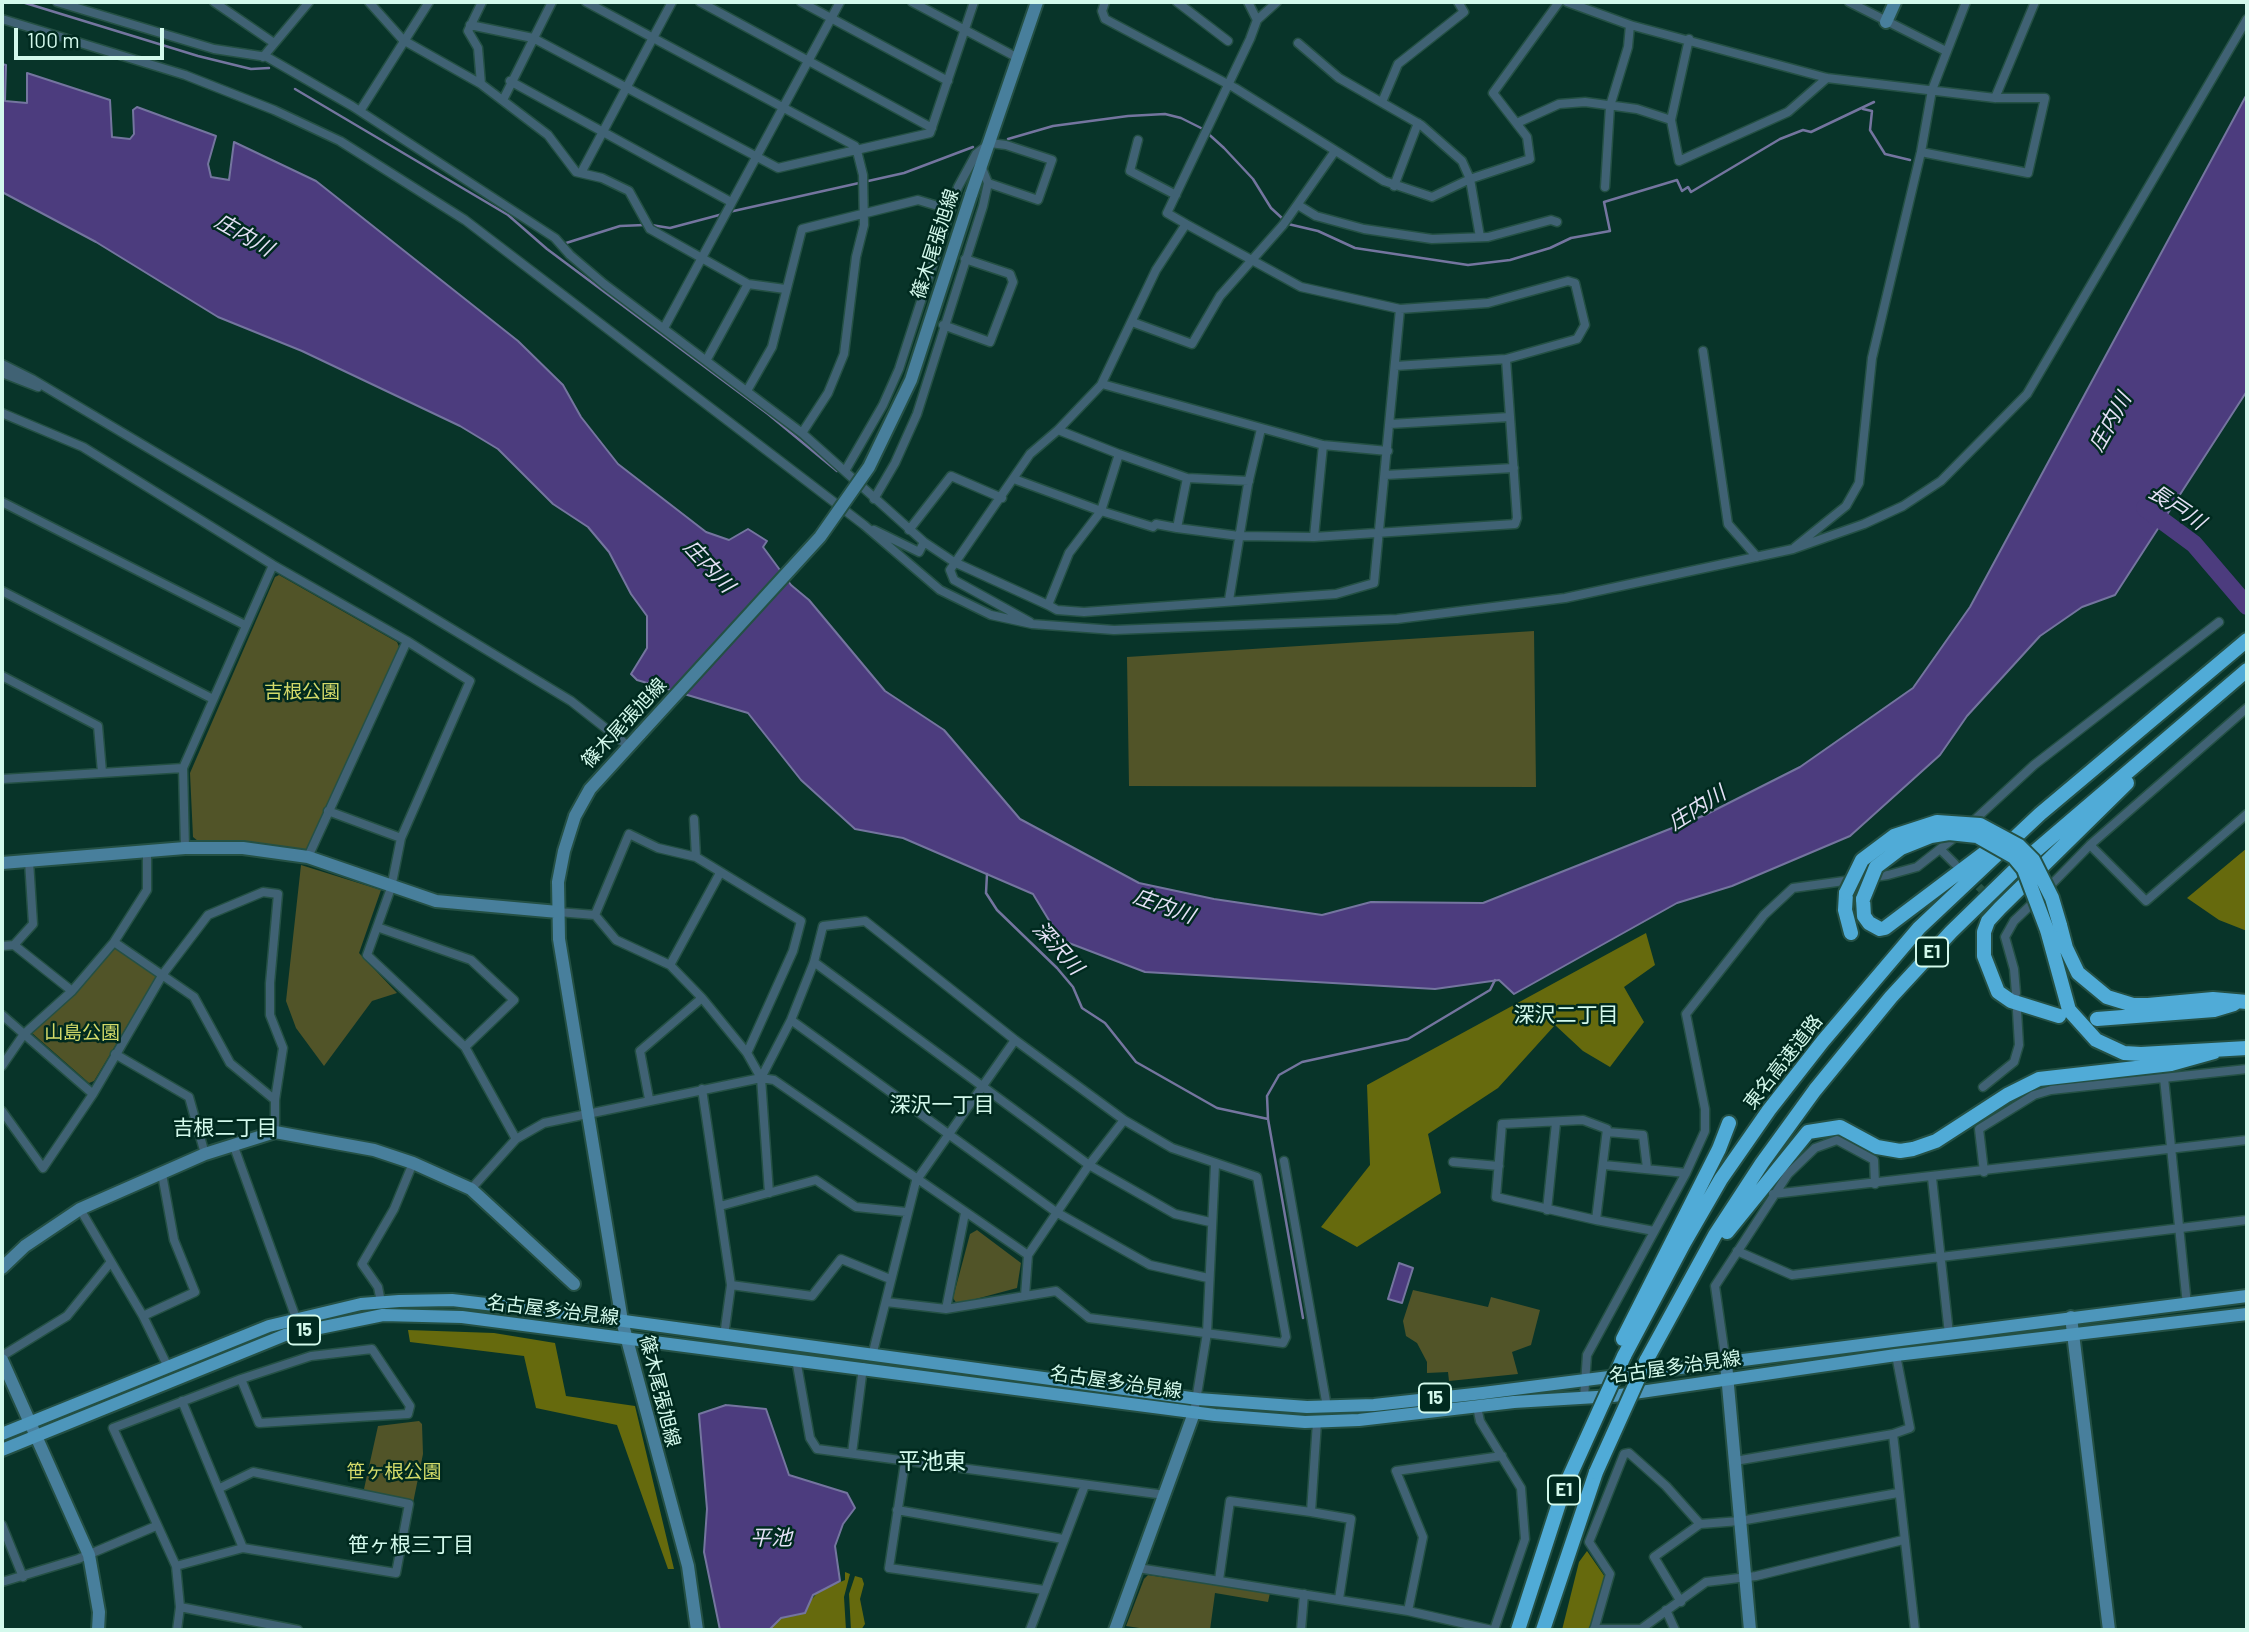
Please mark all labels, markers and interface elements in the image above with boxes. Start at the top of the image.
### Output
scale bar [18,14,168,58]
text: 100 m [27,27,80,52]
street label: 篠木尾張旭線 [907,186,963,302]
water label: 庄内川 [210,208,278,262]
water label: 庄内川 [2084,388,2136,456]
water label: 長戸川 [2144,479,2210,535]
water label: 庄内川 [678,534,740,598]
street label: 篠木尾張旭線 [577,674,671,772]
park label: 吉根公園 [264,681,340,703]
water label: 庄内川 [1664,781,1730,835]
water label: 庄内川 [1130,883,1198,929]
water label: 深沢川 [1028,916,1088,980]
road number: E1 [1916,937,1948,967]
district label: 深沢二丁目 [1514,1002,1618,1028]
street label: 東名高速道路 [1739,1010,1827,1114]
park label: 山島公園 [44,1022,120,1044]
district label: 深沢一丁目 [890,1092,994,1118]
district label: 吉根二丁目 [173,1115,277,1141]
street label: 名古屋多治見線 [486,1291,620,1329]
road number: 15 [288,1316,320,1344]
street label: 篠木尾張旭線 [635,1333,685,1449]
street label: 名古屋多治見線 [1608,1346,1742,1388]
street label: 名古屋多治見線 [1049,1361,1183,1403]
road number: 15 [1419,1384,1451,1413]
district label: 平池東 [898,1447,966,1475]
park label: 笹ヶ根公園 [347,1461,441,1483]
road number: E1 [1548,1476,1580,1504]
water label: 平池 [750,1525,792,1551]
district label: 笹ヶ根三丁目 [348,1532,474,1558]

